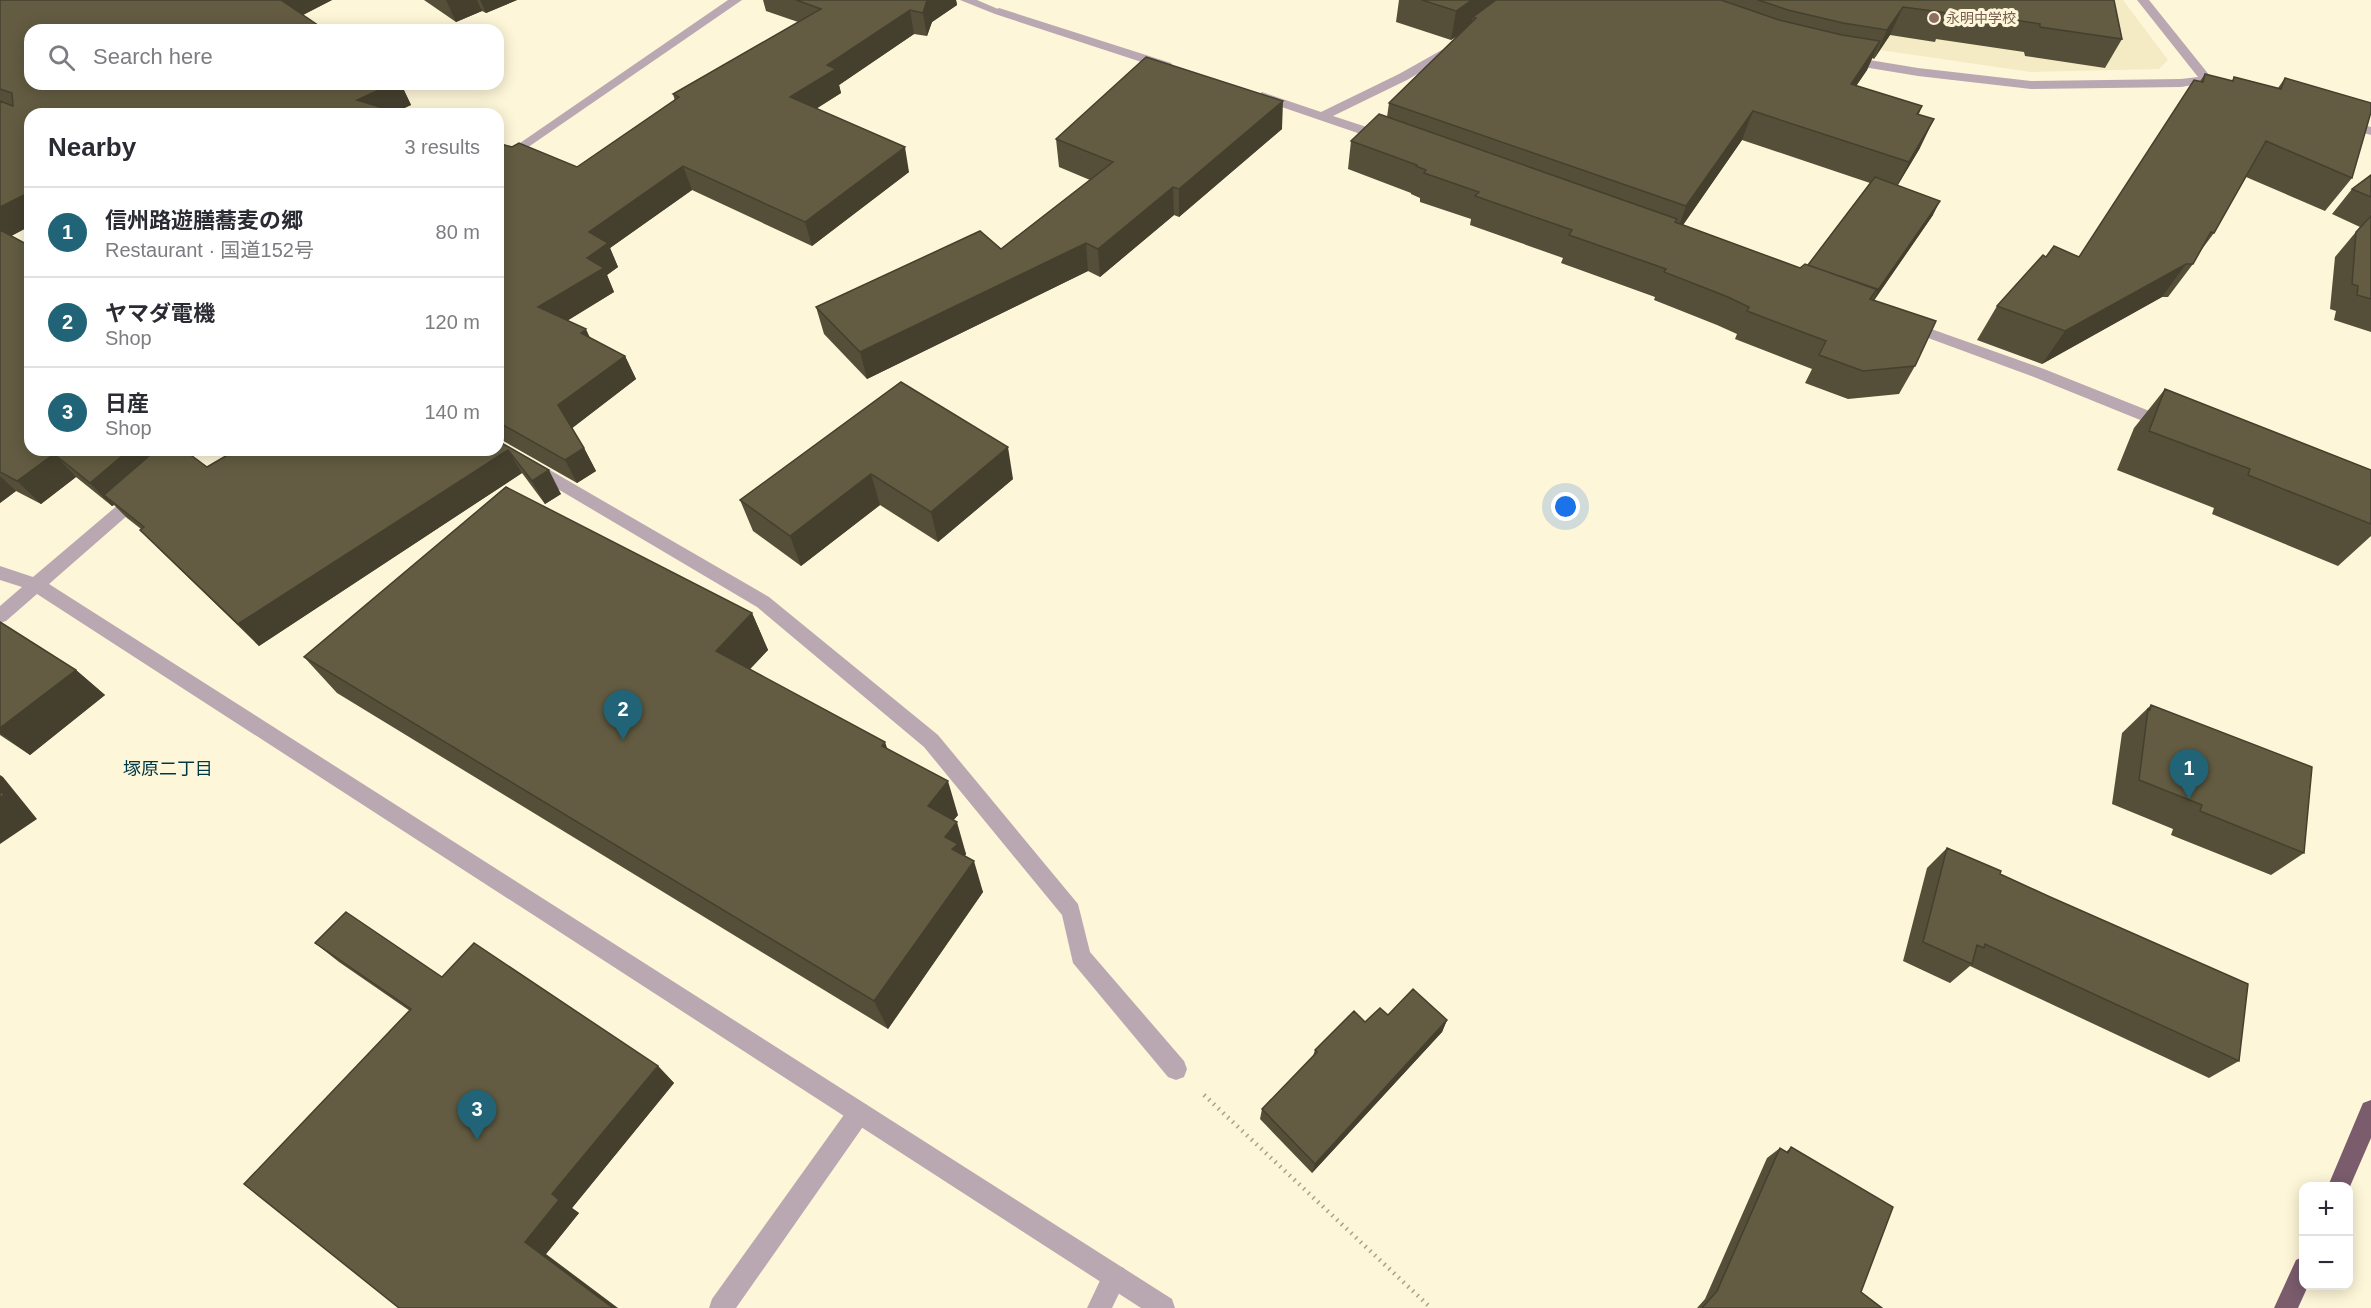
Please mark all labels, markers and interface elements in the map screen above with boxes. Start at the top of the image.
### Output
place label: 永明中学校 [1946,10,2016,26]
marker: 永明中学校 [1927,11,1941,25]
search box [24,24,504,90]
icon: search [45,41,78,74]
text: Search here [93,44,213,69]
text: Nearby [48,132,136,162]
text: 3 results [404,136,480,158]
text: 信州路遊膳蕎麦の郷 [105,208,303,233]
text: 1 [62,221,73,243]
text: 80 m [436,221,480,243]
text: Restaurant · 国道152号 [105,239,314,261]
text: ヤマダ電機 [105,301,215,326]
text: 2 [62,311,73,333]
text: 120 m [424,311,480,333]
text: Shop [105,327,152,349]
text: 日産 [105,391,149,416]
text: 3 [62,401,73,423]
text: 140 m [424,401,480,423]
text: Shop [105,417,152,439]
your location [1551,492,1580,521]
pin: 2 [604,690,642,740]
pin: 1 [2170,750,2208,799]
district label: 塚原二丁目 [123,759,213,779]
pin: 3 [458,1090,496,1140]
map controls [2299,1182,2353,1290]
button: + [2299,1182,2353,1236]
button: − [2299,1236,2353,1290]

